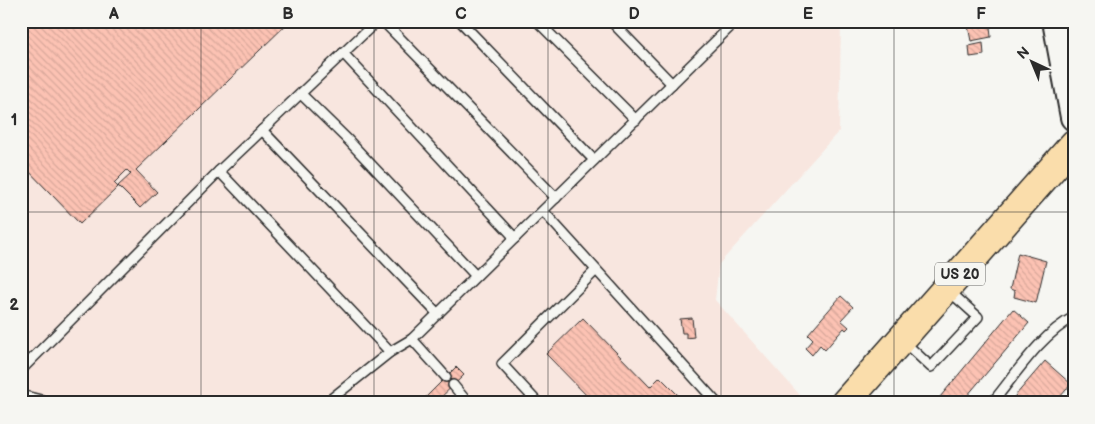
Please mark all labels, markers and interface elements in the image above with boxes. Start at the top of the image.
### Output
text: A [108,5,119,24]
text: B [282,5,294,24]
text: C [455,5,467,24]
text: D [628,5,640,24]
text: E [803,5,813,24]
text: F [976,5,986,24]
north arrow [1008,38,1058,88]
text: N [1014,43,1033,63]
text: 1 [11,111,17,130]
road number: US 20 [935,262,985,286]
text: 2 [9,296,19,315]

